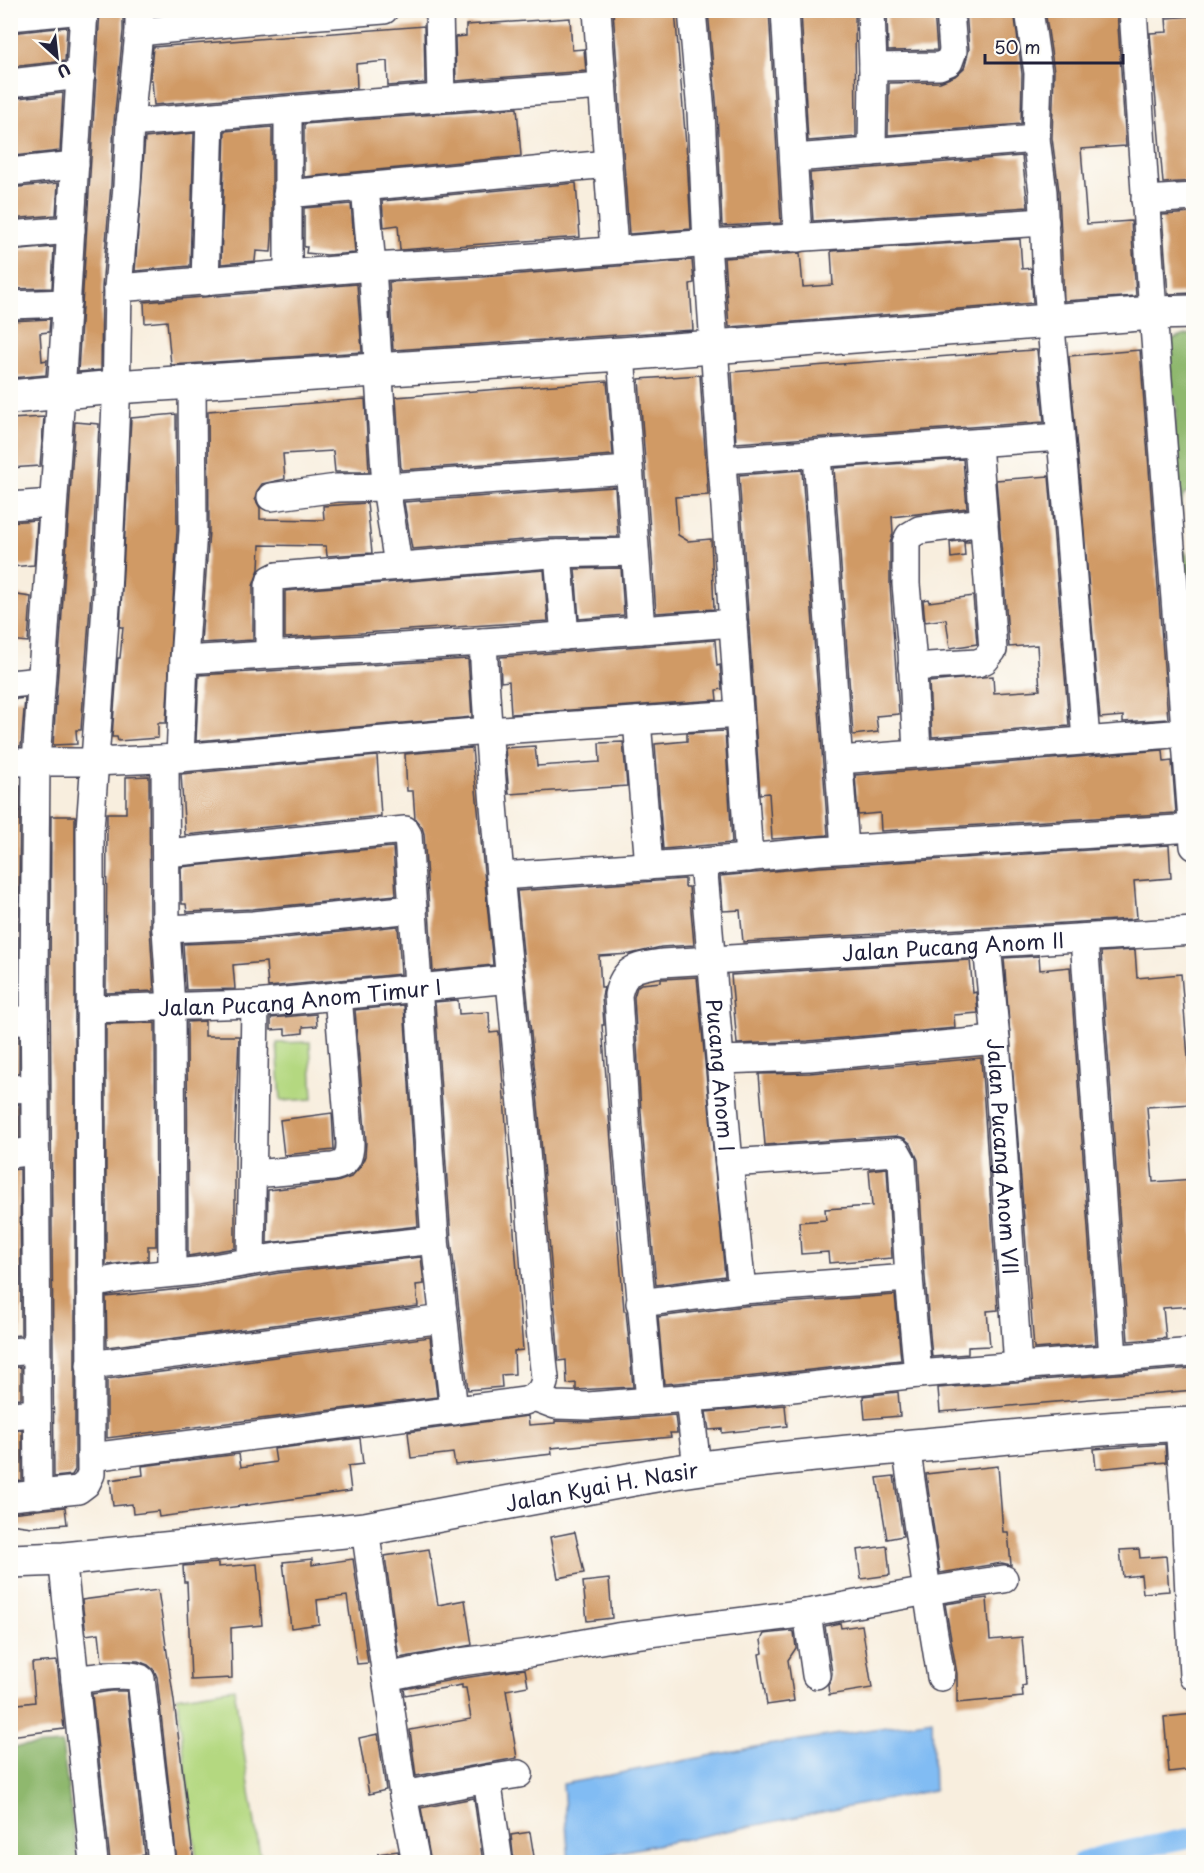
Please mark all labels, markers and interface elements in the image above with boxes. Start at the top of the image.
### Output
north arrow [27,27,87,87]
scale bar [985,27,1123,65]
text: 50 m [994,33,1041,60]
text: U [53,58,75,85]
street label: Jalan Pucang Anom II [841,923,1065,968]
street label: Jalan Pucang Anom Timur I [157,970,443,1023]
street label: Pucang Anom I [699,997,744,1153]
street label: Jalan Pucang Anom VII [980,1037,1028,1275]
street label: Jalan Kyai H. Nasir [502,1453,700,1519]

